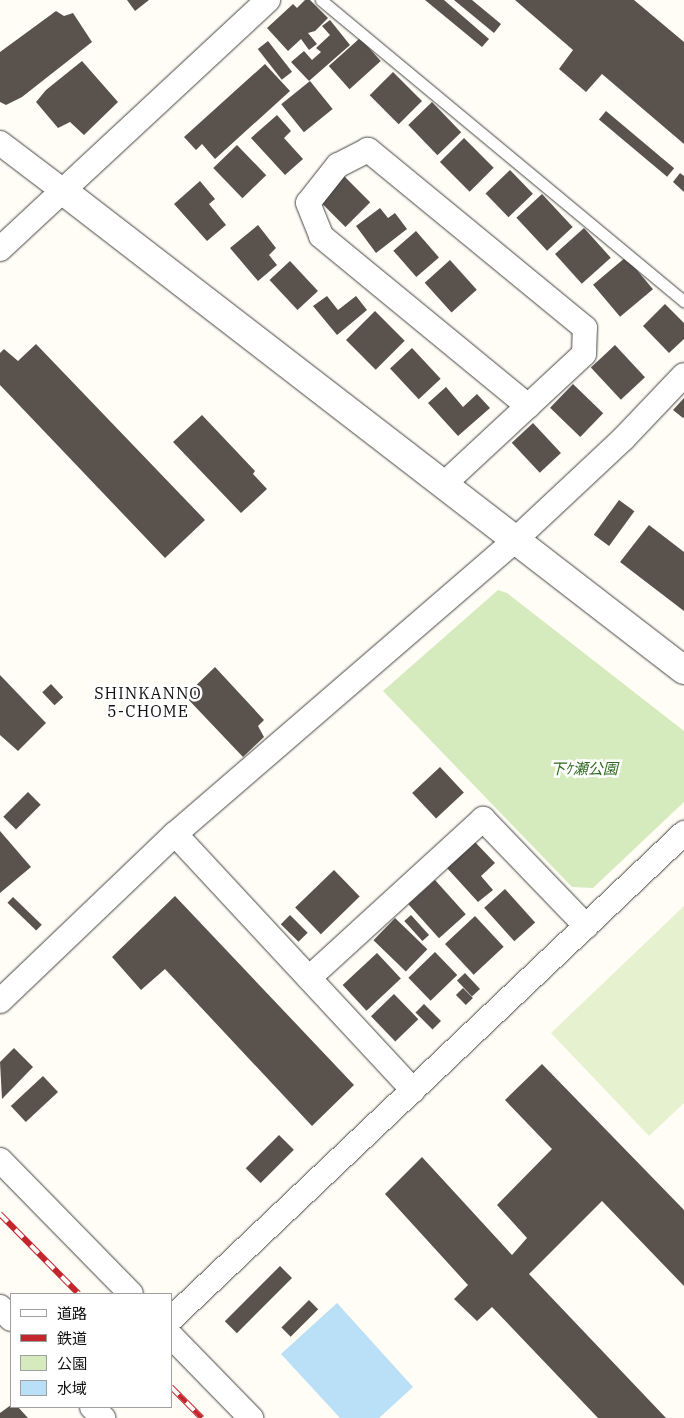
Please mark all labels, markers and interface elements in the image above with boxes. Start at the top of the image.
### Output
district label: SHINKANNO 5-CHOME [93,683,203,721]
park label: 下ｹ瀬公園 [550,760,618,778]
legend [10,1293,172,1408]
text: 道路 [57,1304,87,1323]
text: 鉄道 [57,1329,87,1348]
text: 公園 [57,1354,87,1373]
text: 水域 [57,1379,87,1398]

